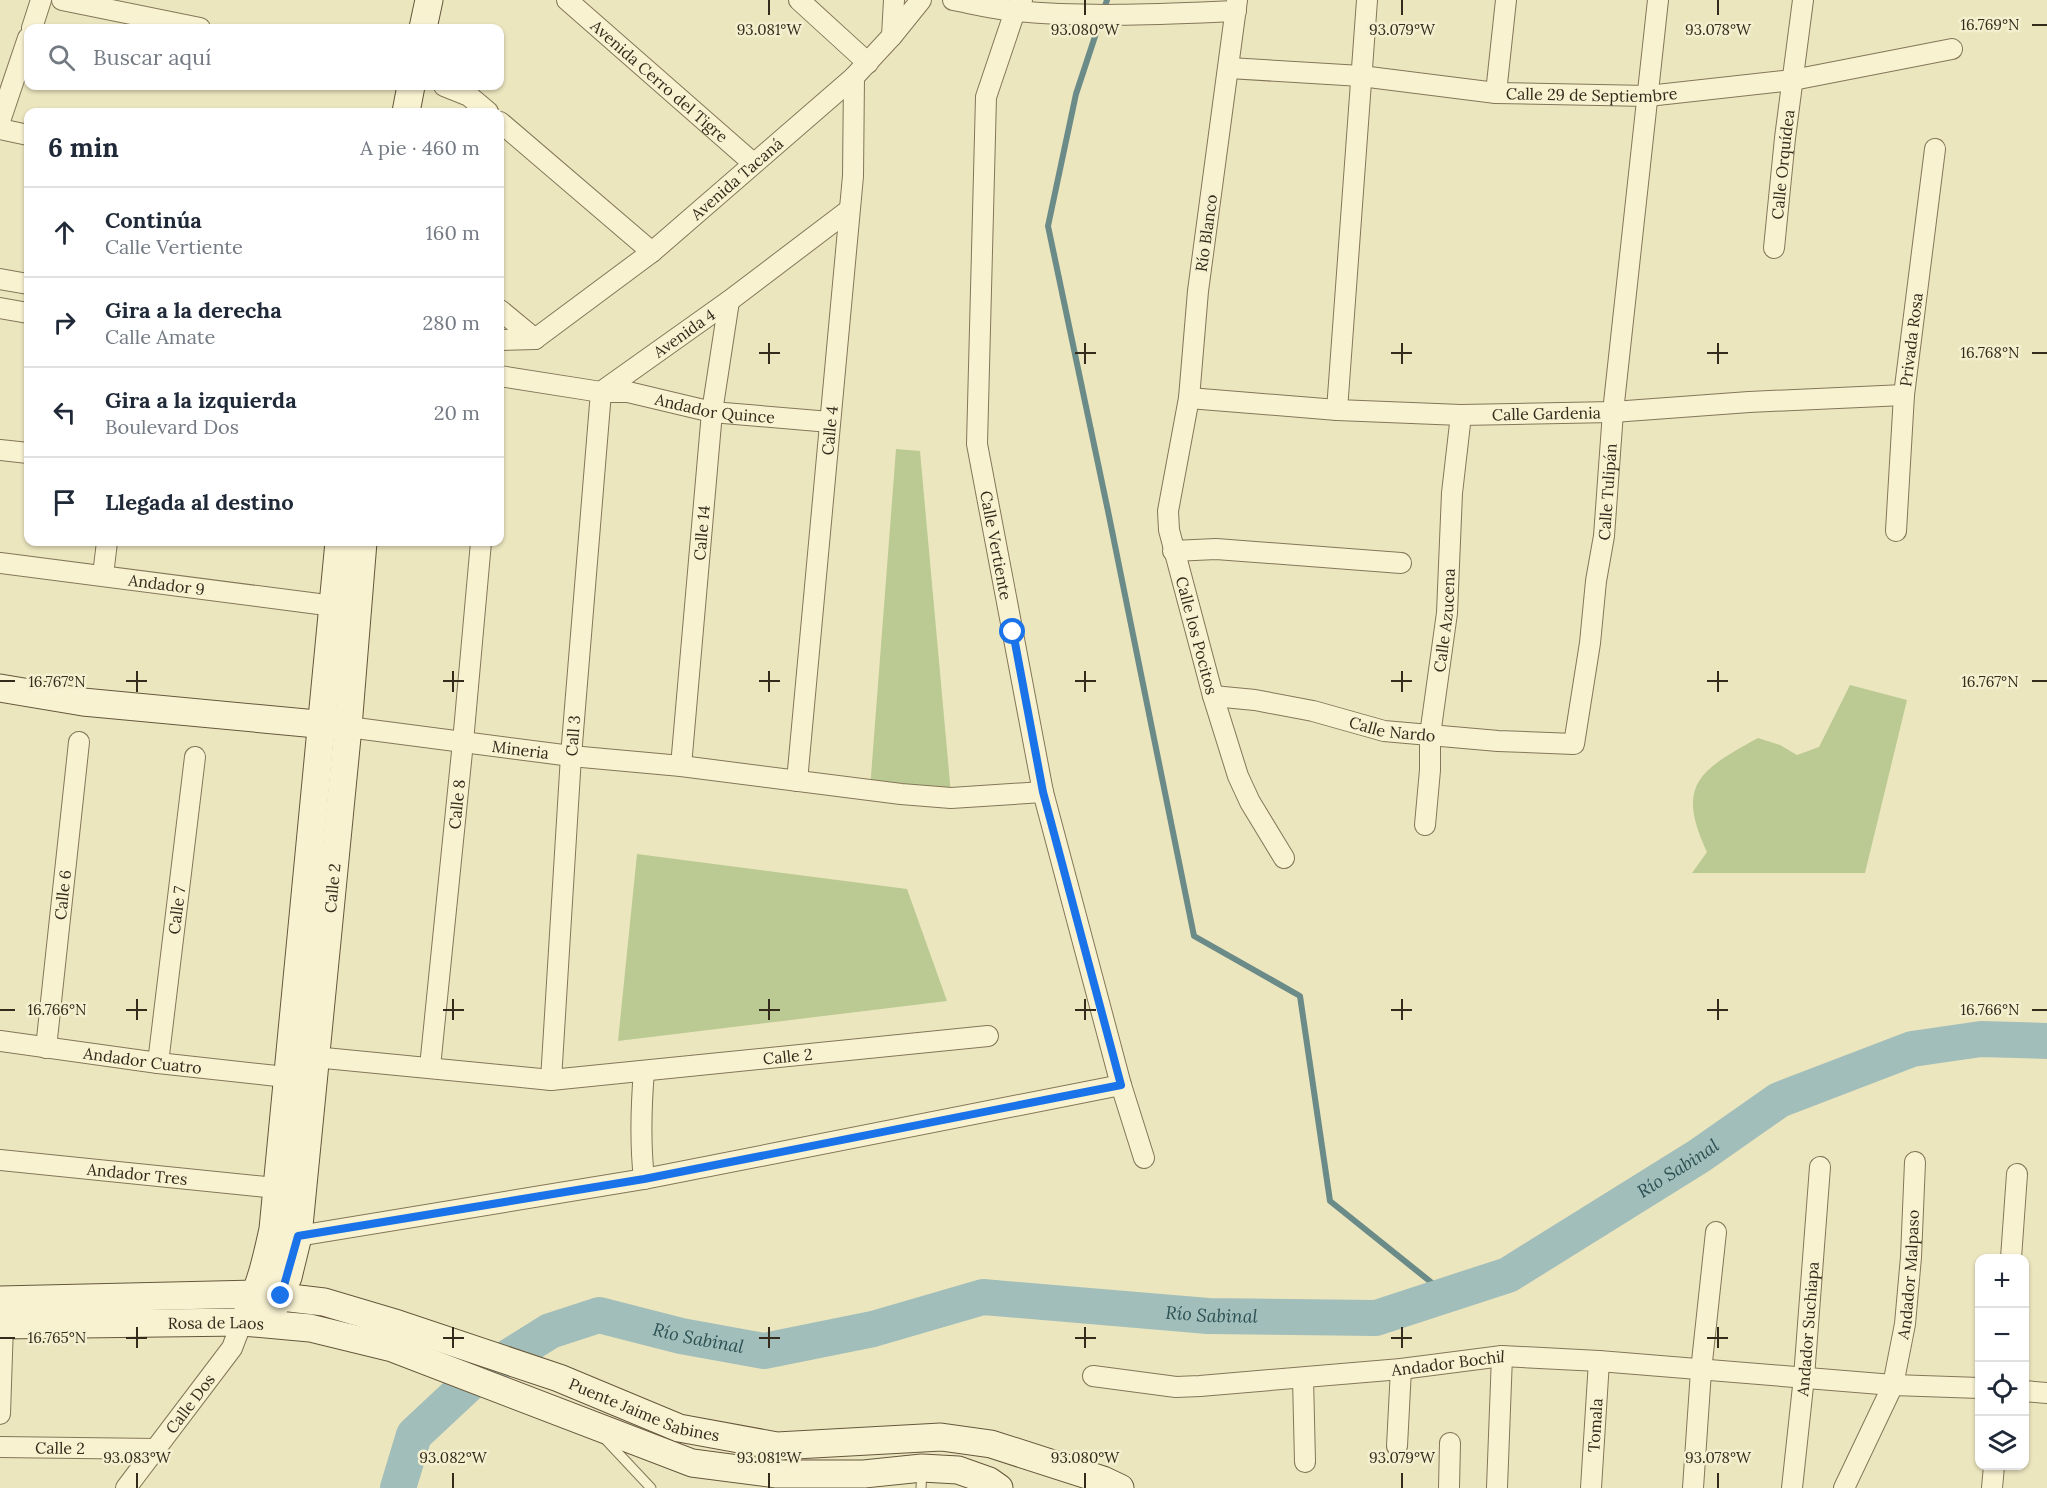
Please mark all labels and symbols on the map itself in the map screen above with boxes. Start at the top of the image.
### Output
street label: Avenida Cerro del Tigre [586,15,732,147]
text: 16.769°N [1960,15,2020,34]
text: 93.081°W [737,20,802,39]
text: 93.080°W [1051,20,1120,39]
text: 93.079°W [1369,20,1436,39]
text: 93.078°W [1685,20,1752,39]
street label: Calle 29 de Septiembre [1506,83,1679,106]
street label: Calle Orquídea [1767,108,1799,220]
street label: Avenida Tacaná [686,133,787,225]
street label: Río Blanco [1191,193,1221,273]
street label: Privada Rosa [1895,292,1927,388]
street label: Avenida 4 [648,304,719,362]
text: 16.768°N [1961,343,2019,362]
street label: Andador Quince [652,389,776,427]
street label: Calle Gardenia [1492,402,1601,424]
street label: Calle 4 [817,404,842,456]
street label: Calle Tulipán [1594,442,1621,541]
street label: Calle Vertiente [976,489,1016,602]
street label: Calle 14 [689,504,714,561]
street label: Calle Azucena [1429,568,1459,673]
street label: Andador 9 [126,569,206,599]
street label: Calle los Pocitos [1172,574,1222,697]
route start [999,618,1025,644]
text: 16.767°N [28,672,86,691]
text: 16.767°N [1961,672,2019,691]
street label: Calle Nardo [1347,712,1436,745]
street label: Call 3 [561,714,584,757]
street label: Mineria [491,736,550,763]
street label: Calle 8 [444,778,469,830]
street label: Calle 2 [320,862,345,914]
street label: Calle 6 [50,869,75,921]
street label: Calle 7 [164,884,189,935]
text: 16.766°N [27,1000,87,1019]
text: 16.766°N [1960,1000,2020,1019]
street label: Andador Cuatro [81,1043,203,1078]
street label: Calle 2 [762,1044,813,1069]
water label: Río Sabinal [1633,1134,1723,1203]
street label: Andador Tres [85,1159,188,1189]
street label: Andador Malpaso [1892,1209,1923,1342]
street label: Andador Suchiapa [1792,1261,1823,1398]
route end [267,1282,293,1308]
water label: Río Sabinal [1165,1300,1258,1328]
street label: Rosa de Laos [168,1312,265,1334]
water label: Río Sabinal [650,1317,746,1358]
text: 16.765°N [28,1328,86,1347]
street label: Andador Bochil [1390,1346,1505,1380]
street label: Calle Dos [161,1370,219,1437]
street label: Puente Jaime Sabines [566,1373,721,1445]
street label: Tomala [1583,1398,1607,1453]
street label: Calle 2 [35,1437,85,1458]
text: 93.083°W [103,1448,172,1467]
text: 93.082°W [419,1448,488,1467]
text: 93.081°W [737,1448,802,1467]
text: 93.080°W [1051,1448,1120,1467]
text: 93.079°W [1369,1448,1436,1467]
text: 93.078°W [1685,1448,1752,1467]

